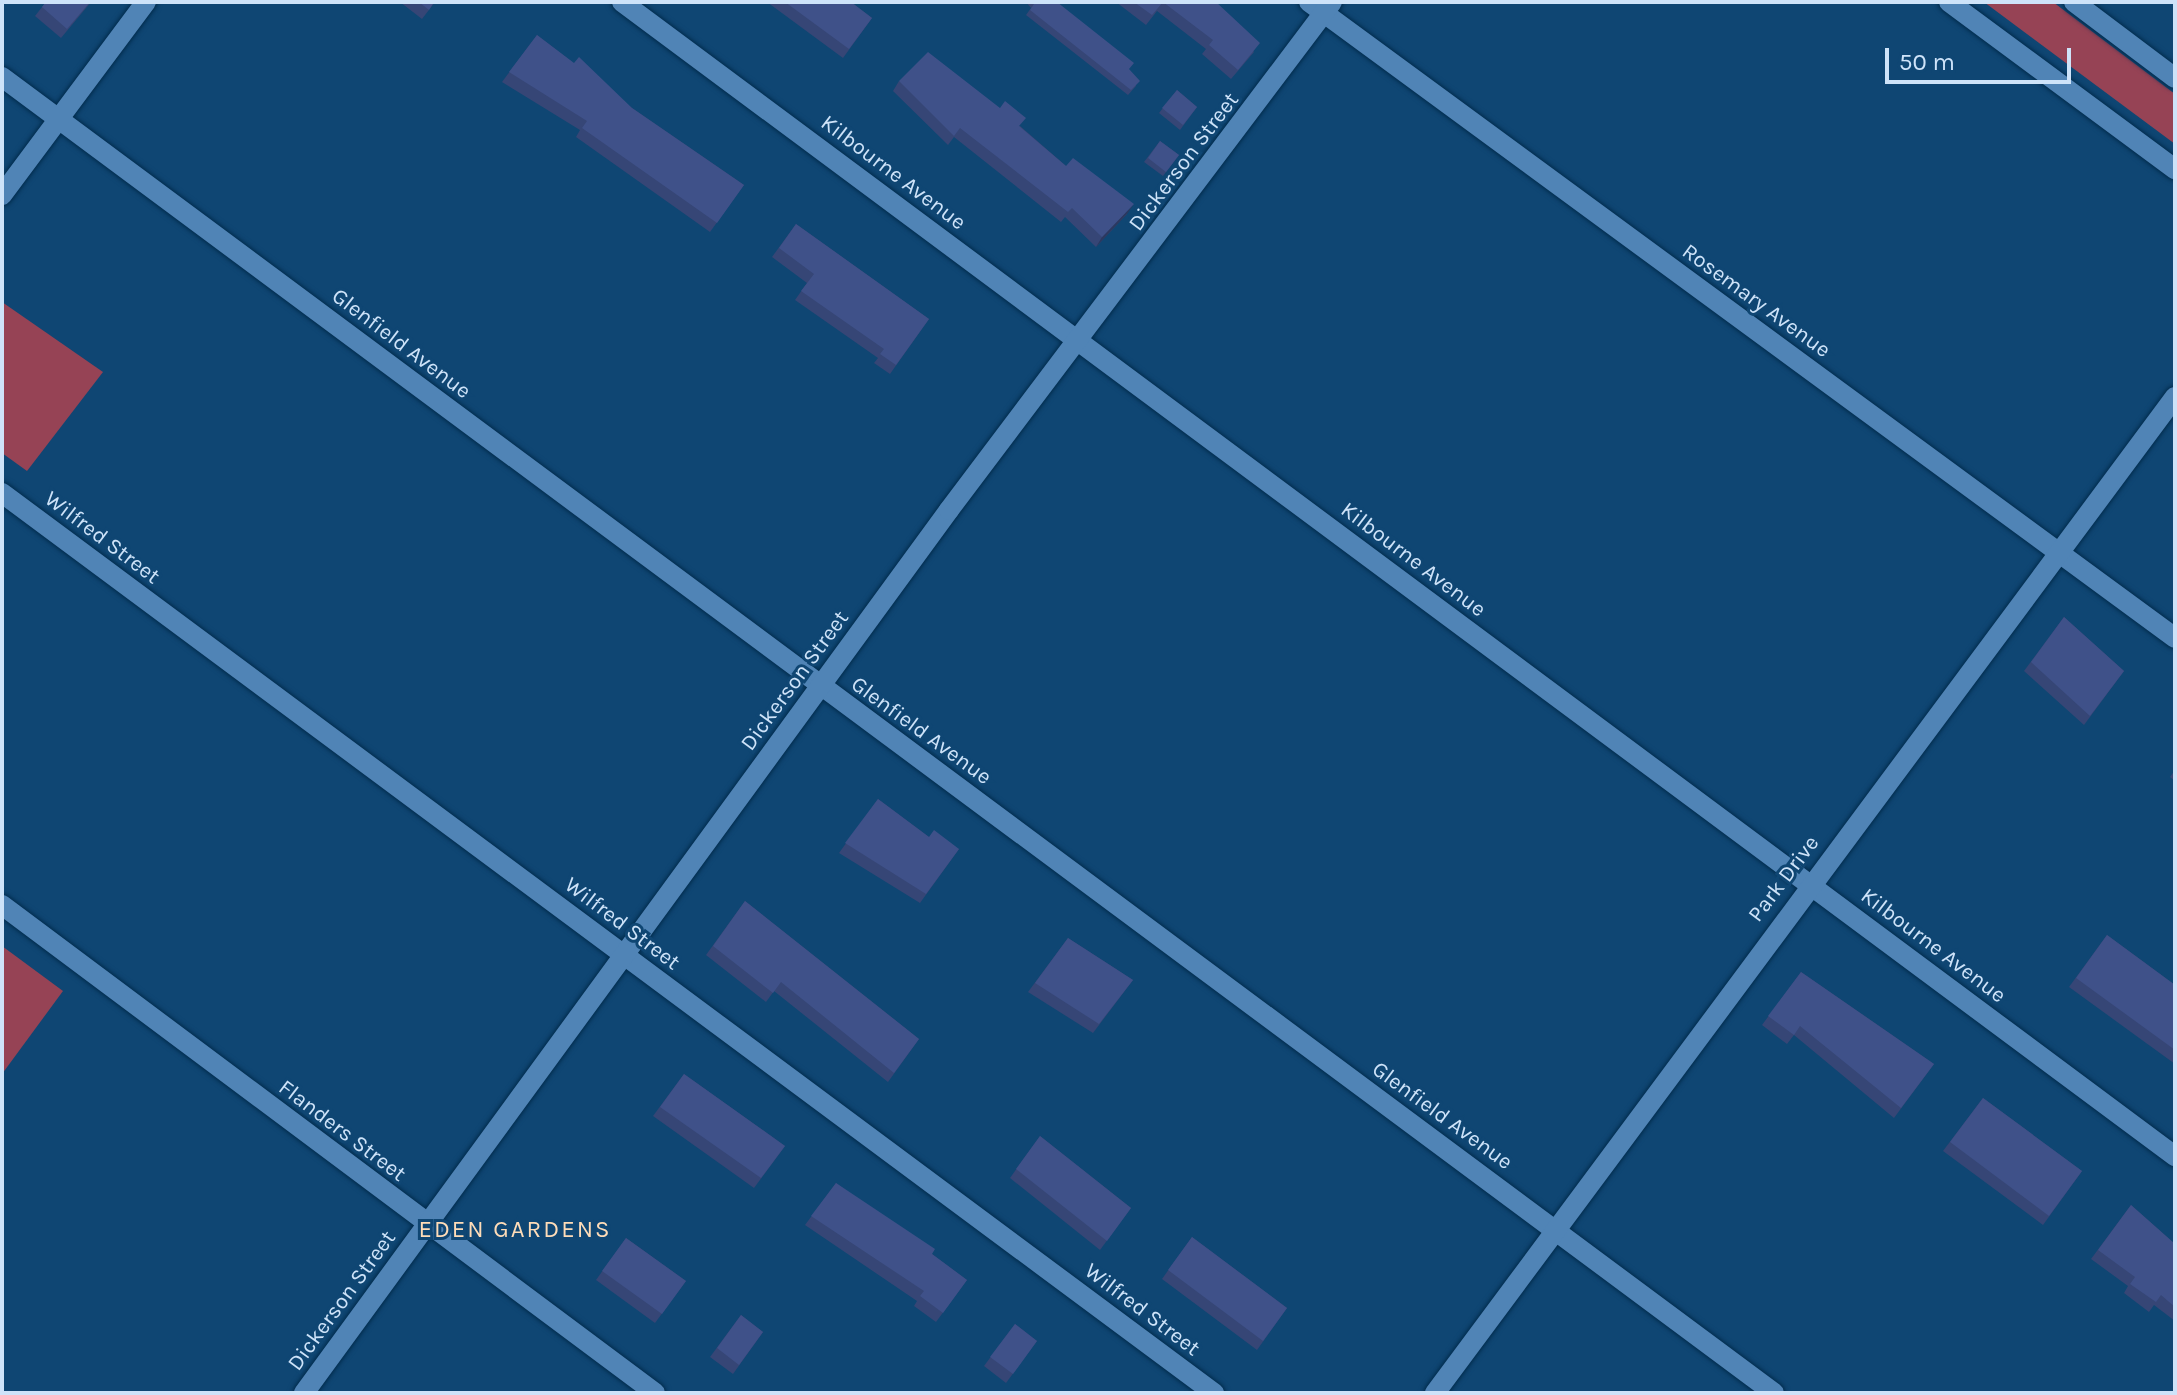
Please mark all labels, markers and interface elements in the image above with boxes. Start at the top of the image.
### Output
scale bar [1889,32,2075,82]
text: 50 m [1899,48,1955,76]
street label: Dickerson Street [1123,88,1245,236]
street label: Kilbourne Avenue [815,110,971,236]
street label: Rosemary Avenue [1677,238,1835,364]
street label: Glenfield Avenue [326,283,476,405]
street label: Wilfred Street [39,486,165,590]
street label: Kilbourne Avenue [1335,497,1491,623]
street label: Dickerson Street [735,606,855,756]
street label: Glenfield Avenue [846,671,996,791]
street label: Park Drive [1743,831,1825,927]
street label: Wilfred Street [559,872,685,976]
street label: Kilbourne Avenue [1855,883,2011,1009]
street label: Glenfield Avenue [1367,1056,1517,1176]
street label: Flanders Street [273,1075,411,1187]
district label: EDEN GARDENS [418,1216,612,1244]
street label: Dickerson Street [282,1226,402,1376]
street label: Wilfred Street [1079,1258,1205,1362]

